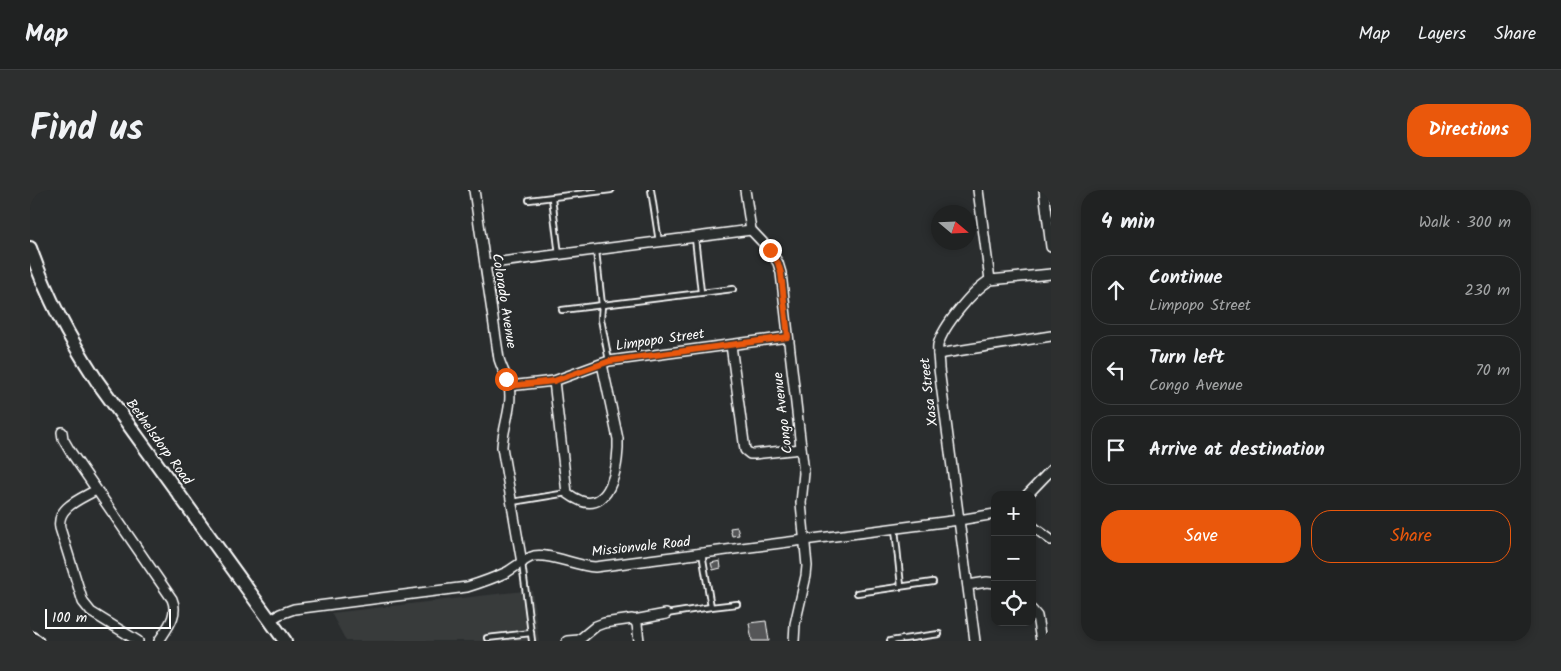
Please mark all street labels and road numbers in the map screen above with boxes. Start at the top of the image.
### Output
street label: Colorado Avenue [486,252,522,351]
street label: Limpopo Street [614,323,706,357]
street label: Xasa Street [914,356,944,428]
street label: Congo Avenue [767,370,799,455]
street label: Bethelsdorp Road [120,394,199,491]
street label: Missionvale Road [590,531,693,563]

